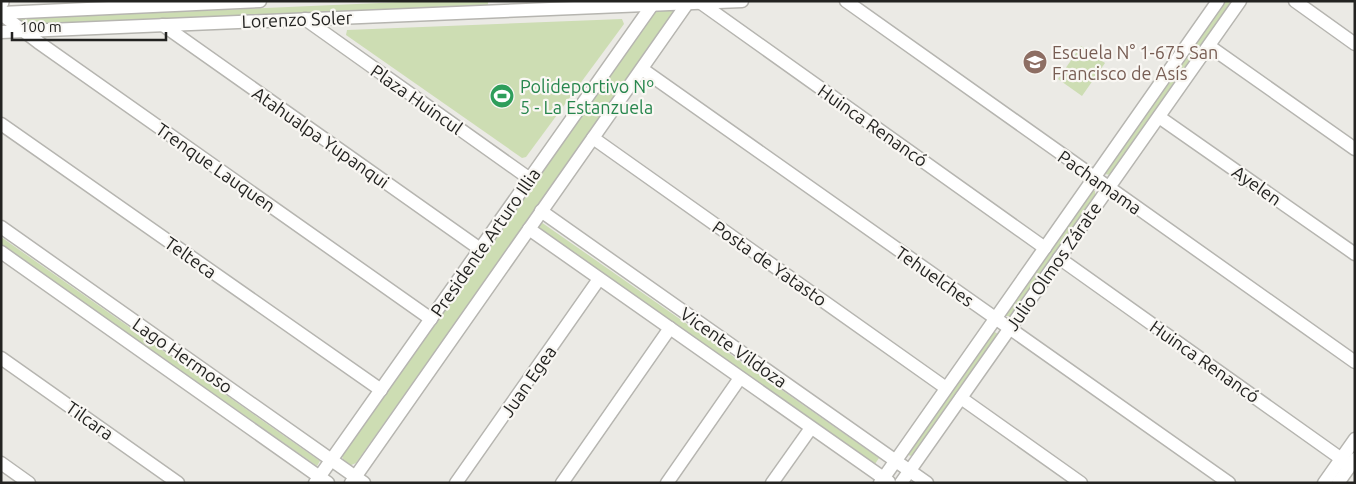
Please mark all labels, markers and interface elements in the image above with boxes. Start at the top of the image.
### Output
street label: Lorenzo Soler [241,7,353,31]
scale bar [12,10,166,42]
text: 100 m [20,18,62,35]
place label: Escuela N° 1-675 San Francisco de Asís [1052,42,1218,83]
school or university icon: Escuela N° 1-675 San Francisco de Asís [1022,49,1048,75]
street label: Plaza Huincul [367,60,467,138]
place label: Polideportivo Nº 5 - La Estanzuela [520,76,654,117]
street label: Huinca Renancó [814,80,932,170]
street label: Atahualpa Yupanqui [249,82,393,192]
sports icon: Polideportivo Nº 5 - La Estanzuela [489,83,515,109]
street label: Trenque Lauquen [153,118,279,216]
street label: Pachamama [1054,146,1146,218]
street label: Ayelen [1229,161,1285,209]
street label: Presidente Arturo Illia [426,164,544,320]
street label: Julio Olmos Zárate [1001,198,1105,334]
street label: Posta de Yatasto [709,216,831,310]
street label: Telteca [161,232,221,282]
street label: Tehuelches [892,242,978,310]
street label: Vicente Vildoza [677,303,791,391]
street label: Lago Hermoso [129,313,237,397]
street label: Huinca Renancó [1146,316,1264,406]
street label: Juan Egea [496,342,560,420]
street label: Tilcara [63,397,117,443]

